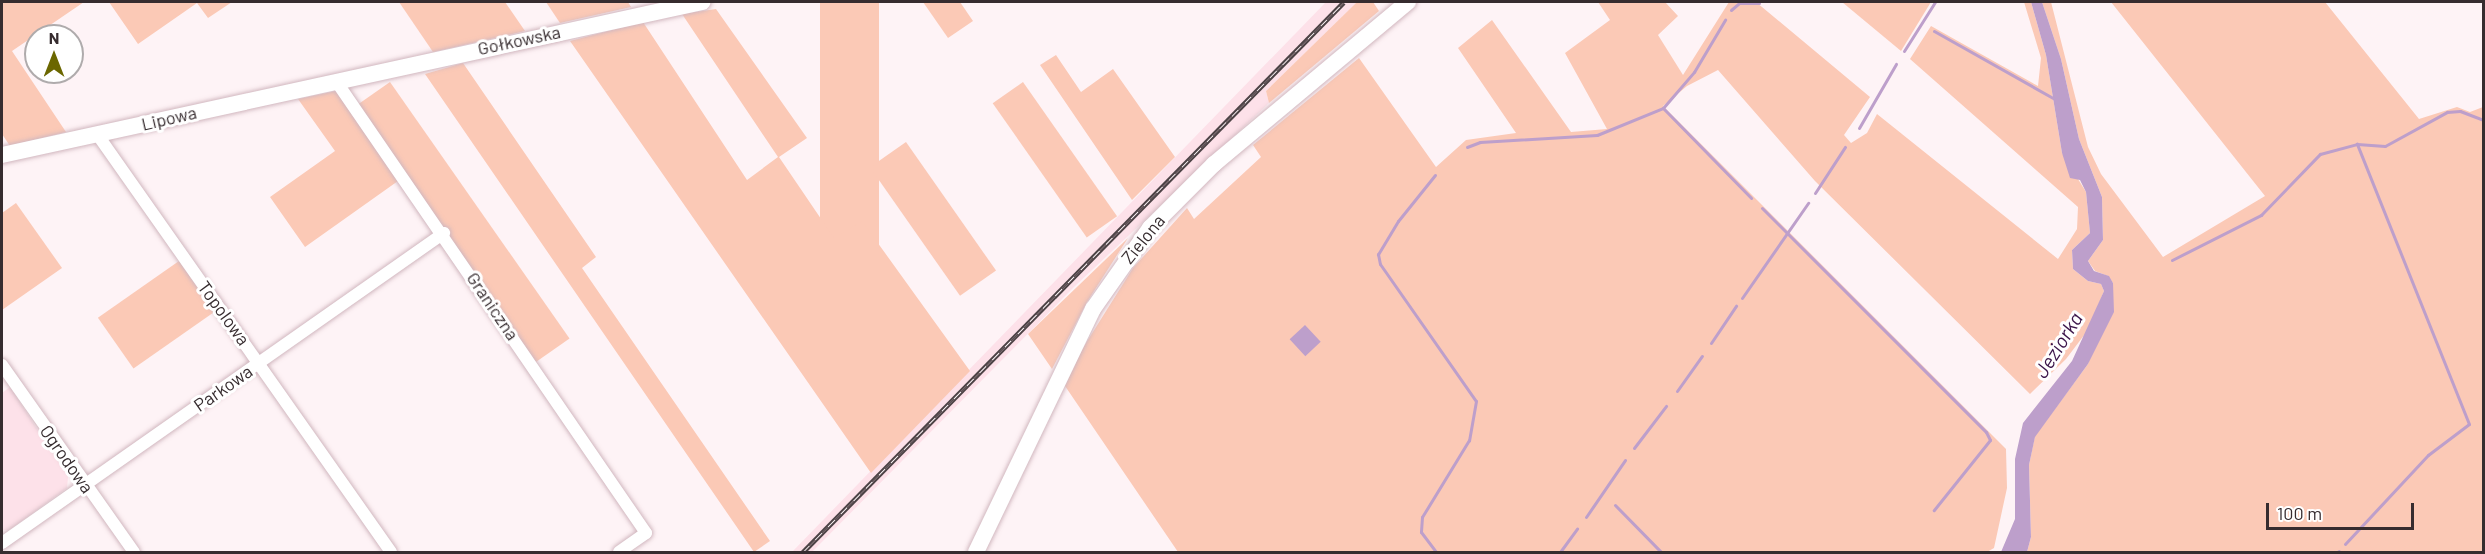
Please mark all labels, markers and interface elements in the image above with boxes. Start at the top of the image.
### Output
street label: Gołkowska [476,21,562,59]
north arrow [24,24,84,84]
text: N [49,28,59,47]
street label: Lipowa [139,101,199,135]
street label: Zielona [1117,210,1169,268]
street label: Graniczna [462,268,524,344]
street label: Topolowa [194,277,254,349]
water label: Jeziorka [2029,308,2087,382]
street label: Parkowa [190,360,256,416]
street label: Ogrodowa [36,421,98,497]
scale bar [2269,491,2418,529]
text: 100 m [2277,502,2322,524]

